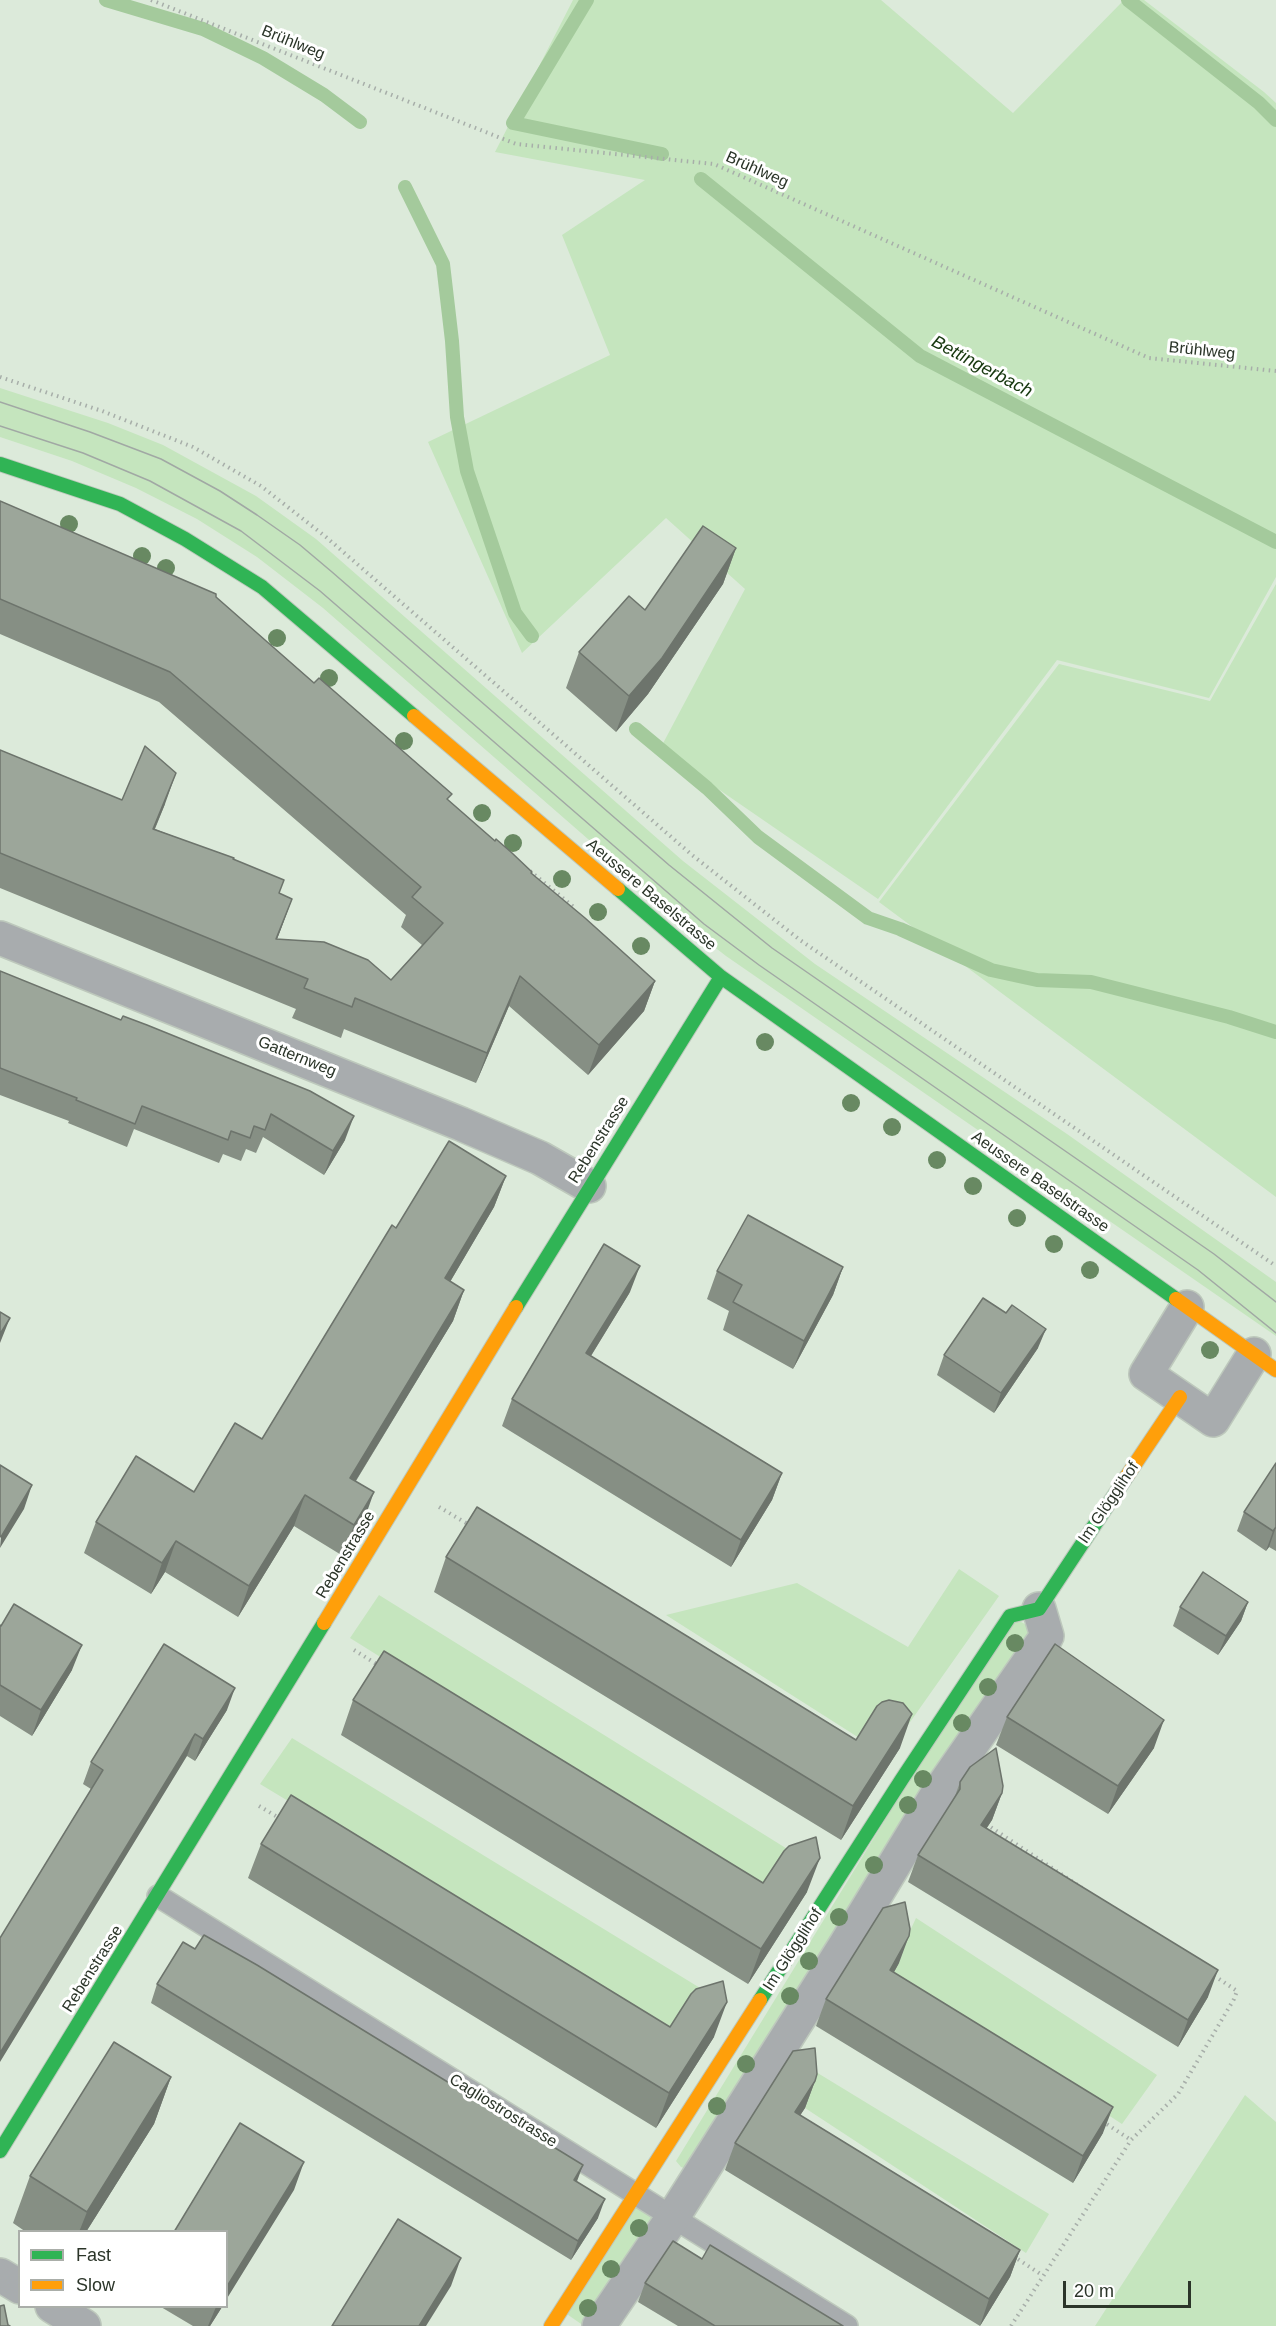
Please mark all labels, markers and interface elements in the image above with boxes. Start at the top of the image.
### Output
street label: Brühlweg [258,22,328,64]
street label: Brühlweg [723,148,791,192]
water label: Bettingerbach [928,331,1036,403]
street label: Brühlweg [1168,338,1236,364]
street label: Aeussere Baselstrasse [582,835,720,955]
street label: Gatternweg [255,1033,339,1081]
street label: Rebenstrasse [565,1093,633,1187]
street label: Aeussere Baselstrasse [967,1127,1113,1237]
street label: Im Glögglihof [1075,1459,1143,1547]
street label: Rebenstrasse [312,1508,380,1602]
street label: Im Glögglihof [759,1905,827,1995]
street label: Rebenstrasse [59,1922,127,2016]
street label: Cagliostrostrasse [446,2070,560,2152]
legend [18,2230,228,2308]
text: Fast [76,2245,111,2265]
scale bar [1066,2269,1194,2307]
text: Slow [76,2275,115,2295]
text: 20 m [1074,2281,1114,2301]

